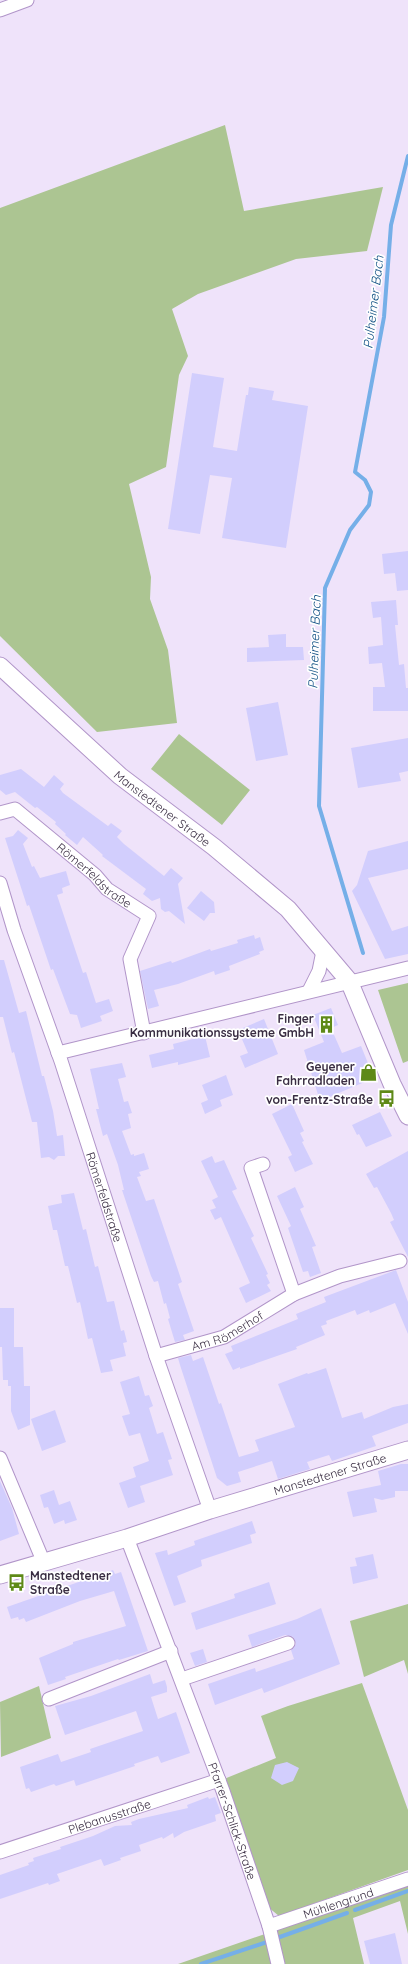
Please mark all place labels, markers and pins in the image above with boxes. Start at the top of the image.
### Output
place label: Finger Kommunikationssysteme GmbH [130,1011,314,1040]
building icon: Finger Kommunikationssysteme GmbH [317,1015,337,1035]
place label: Geyener Fahrradladen [276,1059,355,1088]
shop icon: Geyener Fahrradladen [358,1063,378,1083]
bus stop icon: von-Frentz-Straße [376,1089,396,1109]
place label: von-Frentz-Straße [266,1092,373,1107]
place label: Manstedtener Straße [30,1568,111,1597]
bus stop icon: Manstedtener Straße [7,1572,27,1592]

